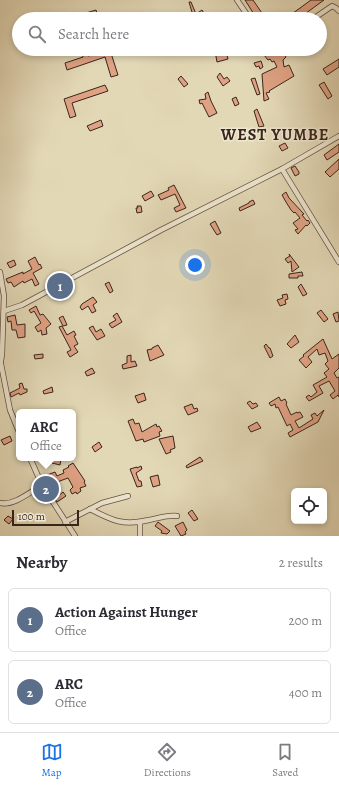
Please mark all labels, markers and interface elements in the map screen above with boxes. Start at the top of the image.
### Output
search box [12,12,327,56]
icon: search [26,23,48,45]
text: Search here [58,24,129,44]
district label: WEST YUMBE [220,124,329,146]
your location [185,255,205,275]
pin: 1 [47,271,73,301]
popup [16,409,76,461]
text: ARC [30,417,58,437]
text: Office [30,437,62,454]
pin: 2 [33,474,59,504]
map controls [291,488,327,524]
button: locate [291,488,327,524]
scale bar [12,508,79,527]
text: 100 m [18,509,45,524]
text: Nearby [16,551,67,574]
text: 2 results [279,554,323,571]
text: Action Against Hunger [55,602,198,622]
text: 1 [28,612,32,629]
text: 200 m [289,612,322,629]
text: Office [55,622,87,639]
text: ARC [55,674,83,694]
text: 2 [27,684,33,701]
text: 400 m [289,684,322,701]
text: Office [55,694,87,711]
tab: Map [41,741,63,780]
tab: Directions [144,741,191,780]
tab: Saved [272,741,298,780]

